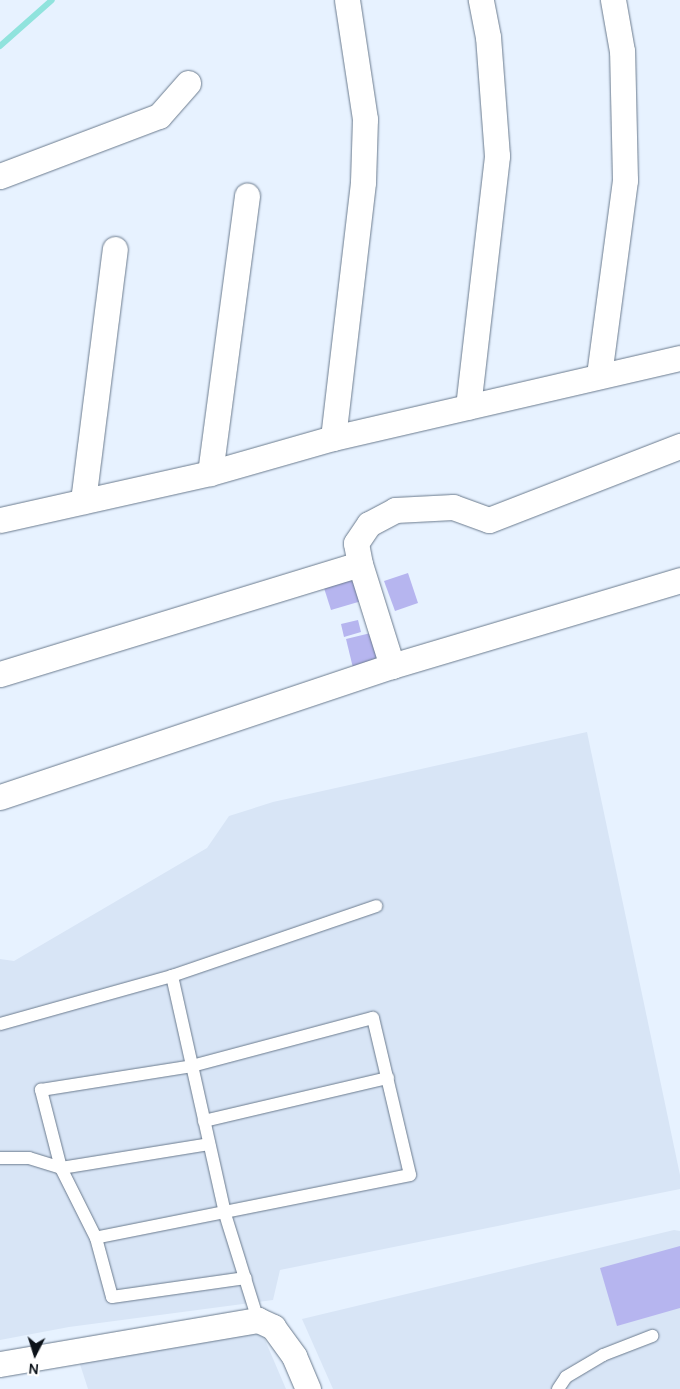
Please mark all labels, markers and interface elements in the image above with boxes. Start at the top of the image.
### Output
north arrow [10,1329,60,1379]
text: N [28,1360,39,1379]

